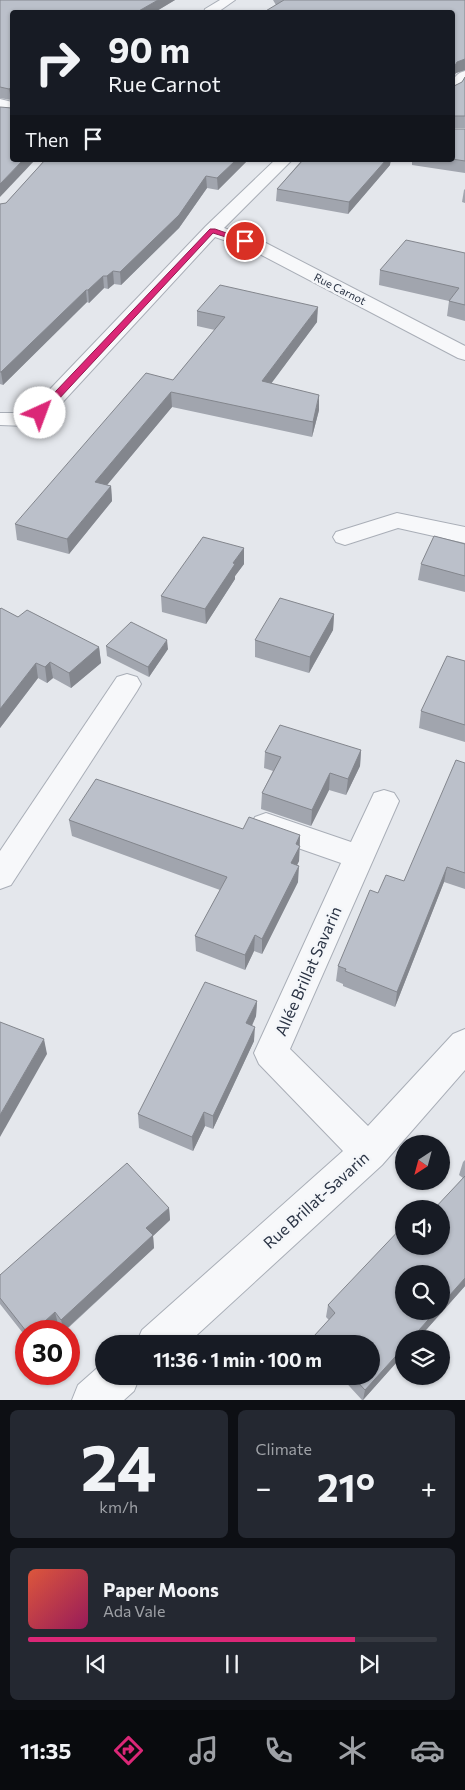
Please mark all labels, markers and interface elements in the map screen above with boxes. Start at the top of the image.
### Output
text: 90 m [108,27,190,70]
icon: right [25,30,90,95]
text: Rue Carnot [108,70,221,97]
icon: arrive [79,125,107,153]
text: Then [25,128,69,151]
pin [224,220,266,262]
icon: arrive [231,227,259,255]
street label: Rue Carnot [312,270,369,307]
position arrow [13,386,65,438]
street label: Allée Brillat Savarin [270,903,345,1038]
north arrow [395,1135,450,1190]
map controls [395,1135,450,1385]
street label: Rue Brillat-Savarin [259,1147,372,1252]
button: sound [395,1200,450,1255]
button: search [395,1265,450,1320]
speed limit sign: 30 [15,1320,80,1385]
button: layers [395,1330,450,1385]
text: 11:36 · 1 min · 100 m [153,1348,322,1371]
text: 24 [81,1425,157,1504]
text: Climate [256,1439,312,1458]
text: 21° [317,1463,375,1510]
text: − [256,1470,271,1504]
text: + [421,1470,437,1504]
text: km/h [99,1497,138,1516]
text: Paper Moons [103,1578,219,1601]
text: Ada Vale [103,1601,165,1620]
icon: previous [82,1650,110,1678]
icon: pause [218,1650,246,1678]
icon: next [355,1650,383,1678]
icon: directions [111,1733,146,1768]
icon: music [186,1733,221,1768]
icon: phone [261,1733,296,1768]
icon: climate [335,1733,370,1768]
icon: car [410,1733,445,1768]
text: 11:35 [20,1737,71,1764]

